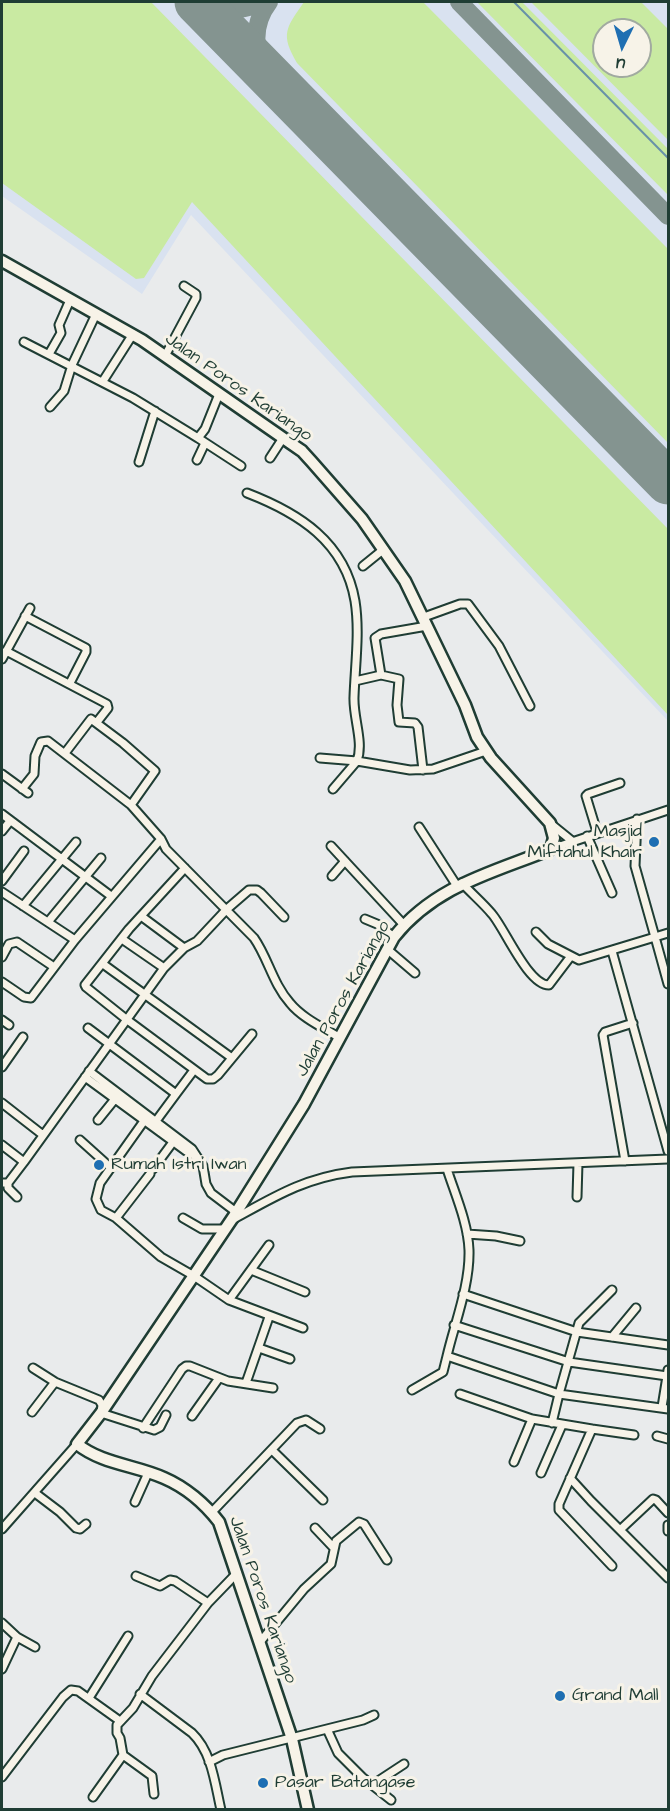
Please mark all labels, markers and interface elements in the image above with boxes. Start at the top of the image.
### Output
north arrow [592,18,652,78]
text: U [615,53,626,75]
street label: Jalan Poros Kariango [160,329,316,447]
place label: Masjid Miftahul Khair [528,821,642,864]
marker: Masjid Miftahul Khair [647,835,661,849]
street label: Jalan Poros Kariango [292,917,396,1081]
place label: Rumah Istri Iwan [111,1154,247,1176]
marker: Rumah Istri Iwan [92,1158,106,1172]
street label: Jalan Poros Kariango [223,1514,301,1686]
place label: Grand Mall [572,1685,659,1707]
marker: Grand Mall [553,1689,567,1703]
place label: Pasar Batangase [275,1772,416,1794]
marker: Pasar Batangase [256,1776,270,1790]

